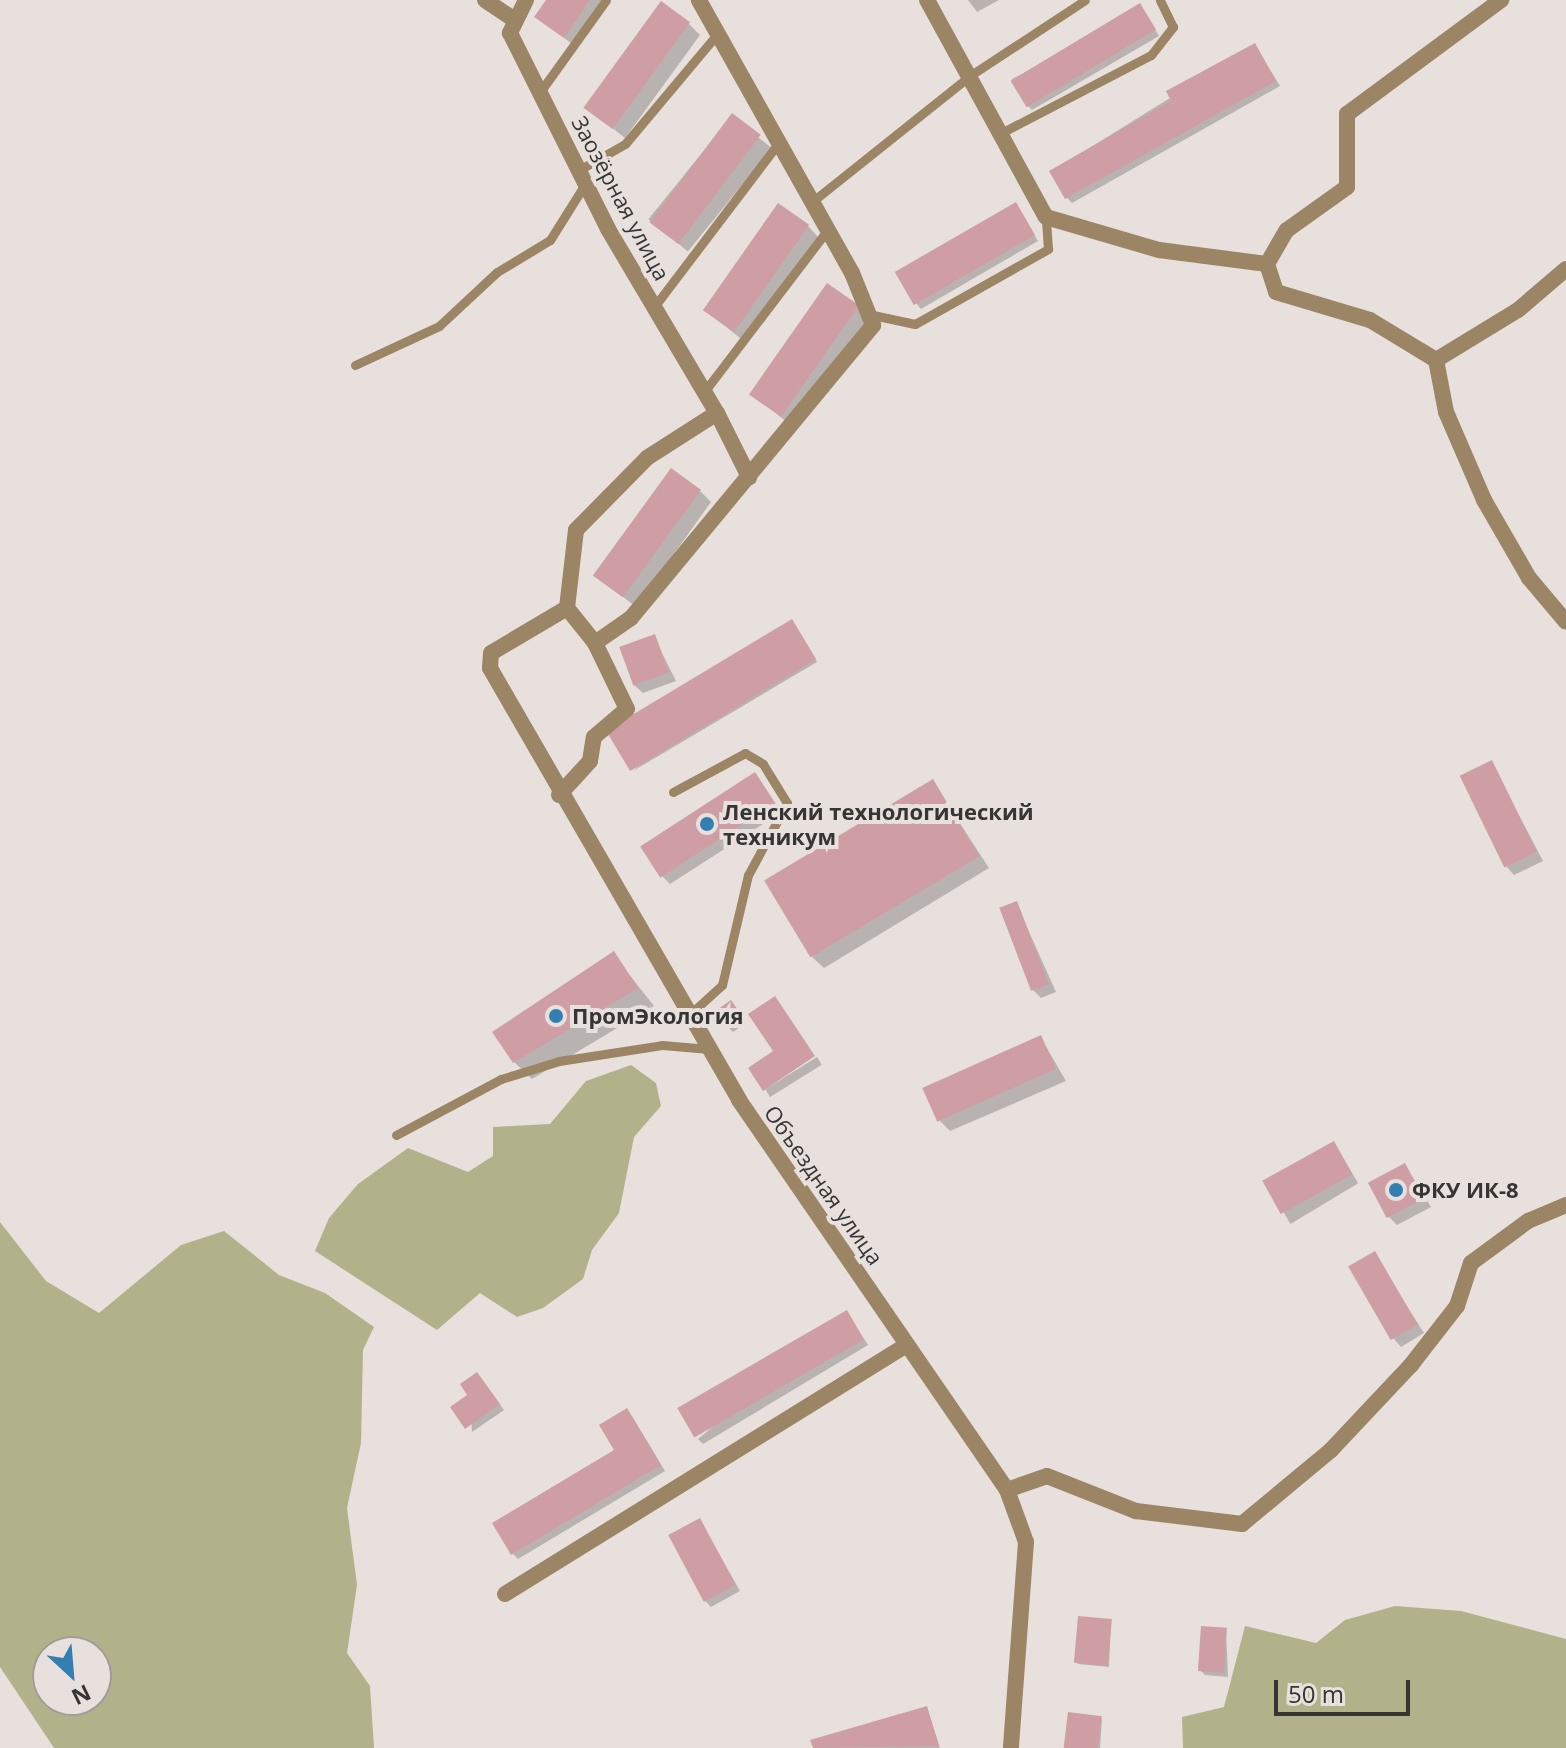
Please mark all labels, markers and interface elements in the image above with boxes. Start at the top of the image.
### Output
street label: Заозёрная улица [567,111,675,285]
place label: Ленский технологический техникум [723,798,1034,850]
marker: Ленский технологический техникум [698,815,716,833]
place label: ПромЭкология [572,1003,744,1029]
marker: ПромЭкология [547,1007,565,1025]
street label: Объездная улица [759,1100,889,1270]
place label: ФКУ ИК-8 [1412,1177,1519,1203]
marker: ФКУ ИК-8 [1387,1181,1405,1199]
north arrow [32,1636,112,1716]
scale bar [1278,1664,1414,1714]
text: 50 m [1288,1677,1344,1710]
text: N [67,1678,96,1713]

